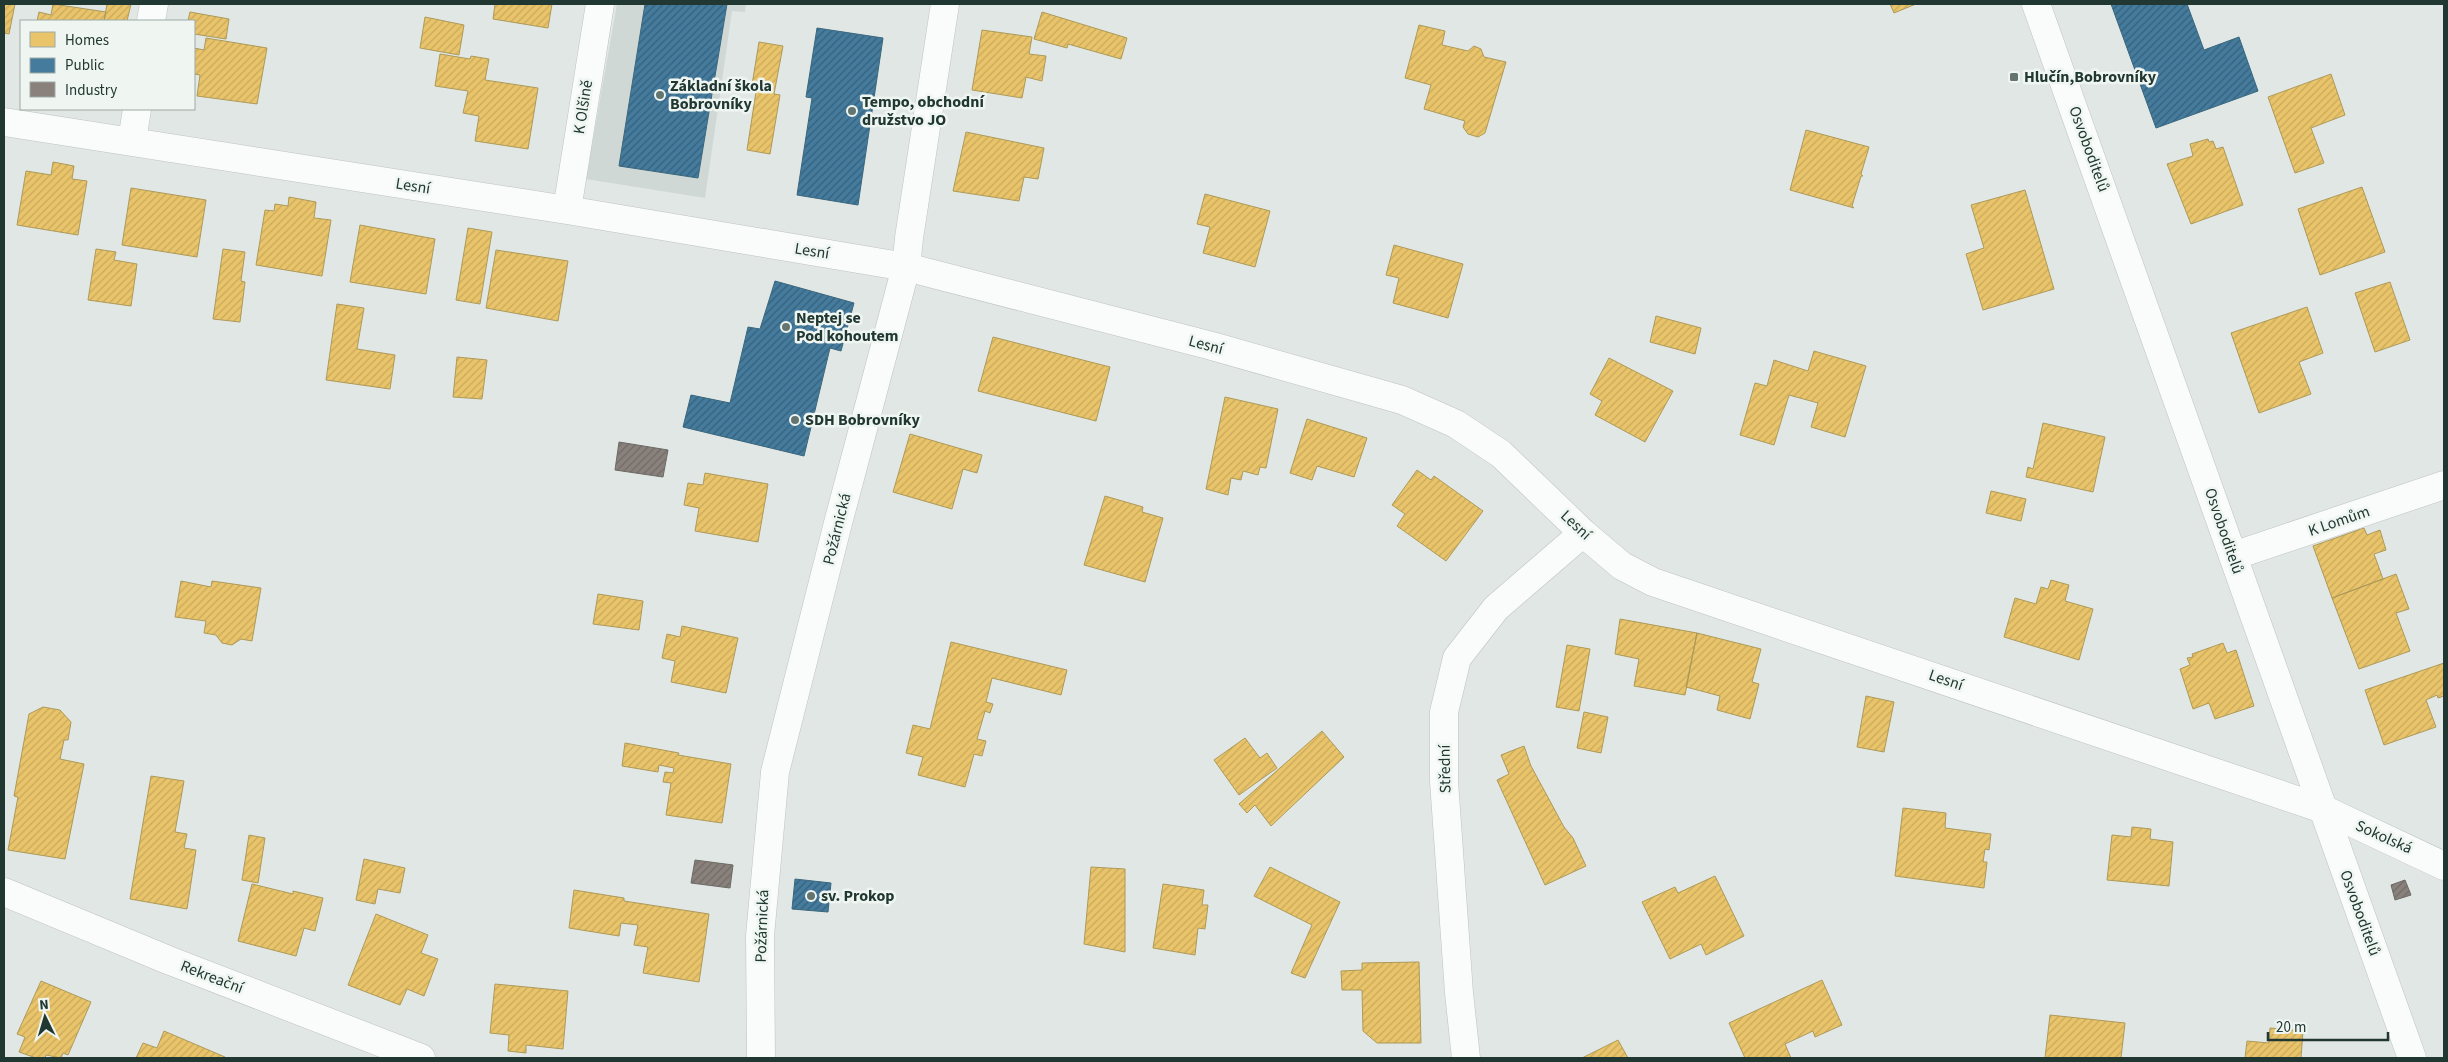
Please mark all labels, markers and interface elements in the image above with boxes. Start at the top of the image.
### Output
legend [20,20,195,110]
text: Homes [65,30,109,51]
text: Public [65,55,104,76]
place label: Hlučín,Bobrovníky [2024,66,2157,88]
marker: Hlučín,Bobrovníky [2008,71,2020,83]
place label: Základní škola Bobrovníky [670,75,772,115]
street label: K Olšině [568,78,598,136]
text: Industry [65,80,117,101]
marker: Základní škola Bobrovníky [654,89,666,101]
place label: Tempo, obchodní družstvo JO [862,91,985,131]
street label: Osvoboditelů [2063,103,2115,195]
marker: Tempo, obchodní družstvo JO [846,105,858,117]
street label: Lesní [394,172,433,200]
street label: Lesní [793,237,832,265]
place label: Neptej se Pod kohoutem [796,307,899,347]
marker: Neptej se Pod kohoutem [780,321,792,333]
street label: Lesní [1186,330,1227,360]
place label: SDH Bobrovníky [805,409,920,431]
marker: SDH Bobrovníky [789,414,801,426]
street label: Osvoboditelů [2199,485,2249,577]
street label: Požárnická [817,491,857,567]
street label: K Lomům [2305,500,2373,542]
street label: Lesní [1556,505,1597,546]
street label: Lesní [1926,664,1967,696]
street label: Střední [1434,744,1456,793]
street label: Sokolská [2352,815,2416,859]
street label: Osvoboditelů [2334,867,2386,959]
place label: sv. Prokop [821,885,894,907]
street label: Požárnická [750,889,774,963]
marker: sv. Prokop [805,890,817,902]
street label: Rekreační [177,955,248,999]
north arrow [20,992,70,1042]
text: N [38,995,49,1015]
scale bar [2268,1010,2388,1042]
text: 20 m [2276,1017,2306,1038]

